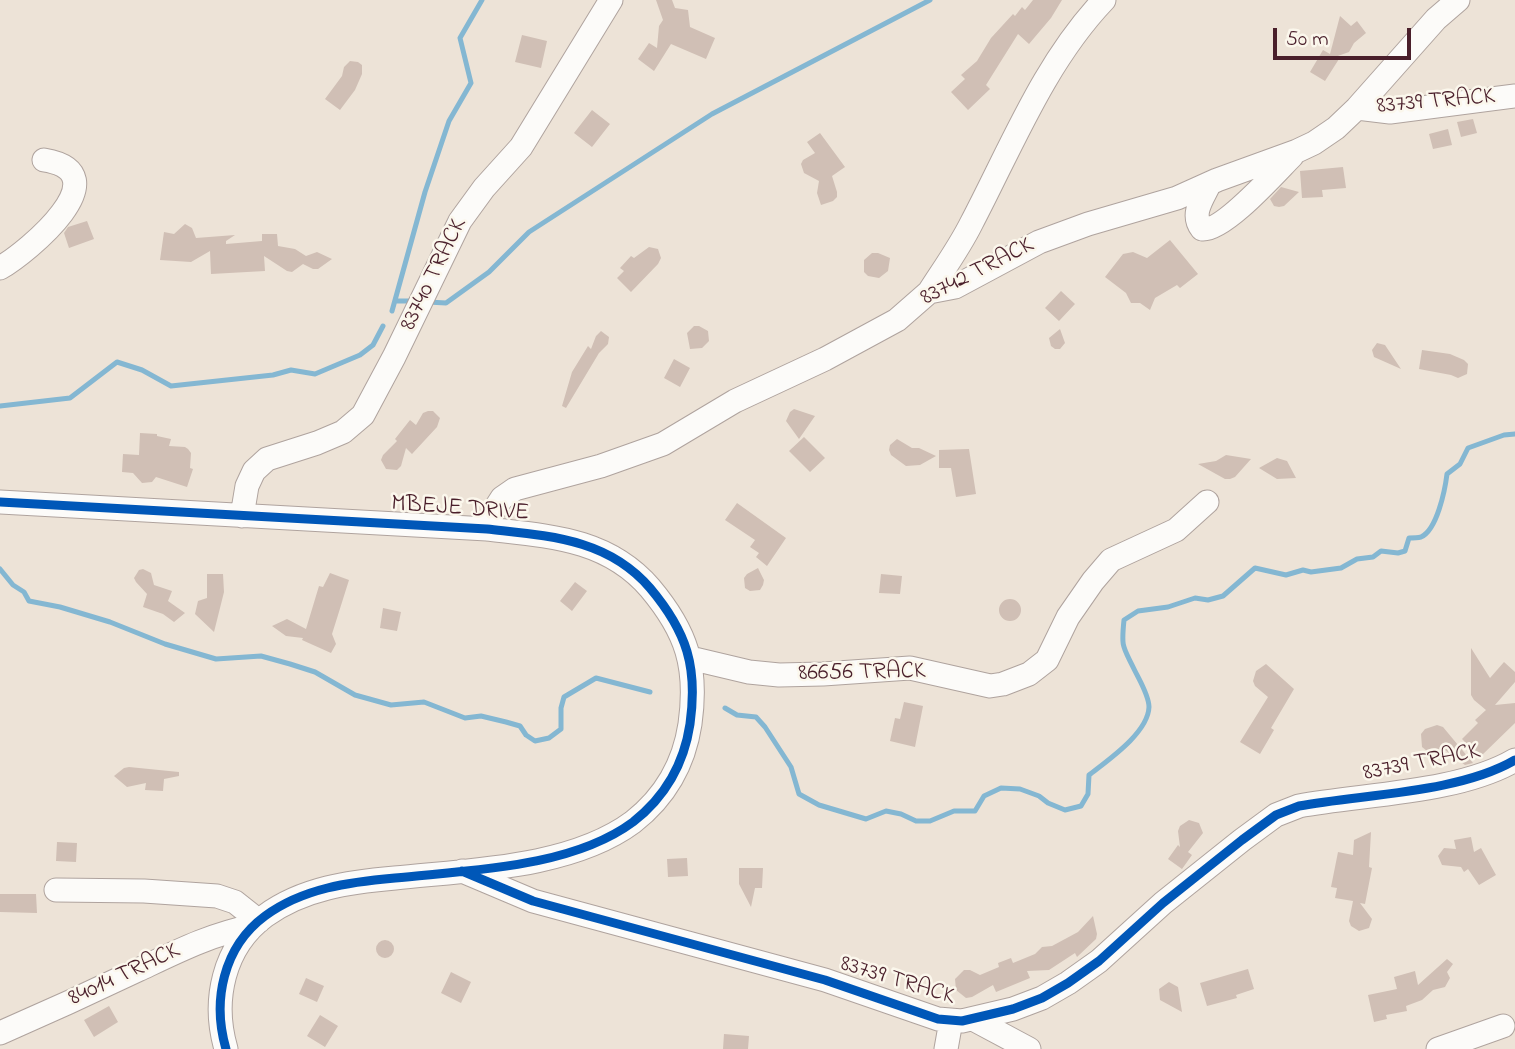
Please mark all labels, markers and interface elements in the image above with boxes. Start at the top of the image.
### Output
scale bar [1277,14,1415,58]
text: 50 m [1286,25,1329,55]
street label: 83739 TRACK [1376,83,1496,123]
street label: 83740 TRACK [395,214,475,336]
street label: 83742 TRACK [917,232,1039,314]
street label: MBEJE DRIVE [390,491,530,529]
street label: 86656 TRACK [798,658,926,690]
street label: 83739 TRACK [1361,739,1483,789]
street label: 84014 TRACK [65,938,185,1014]
street label: 83739 TRACK [836,951,958,1013]

